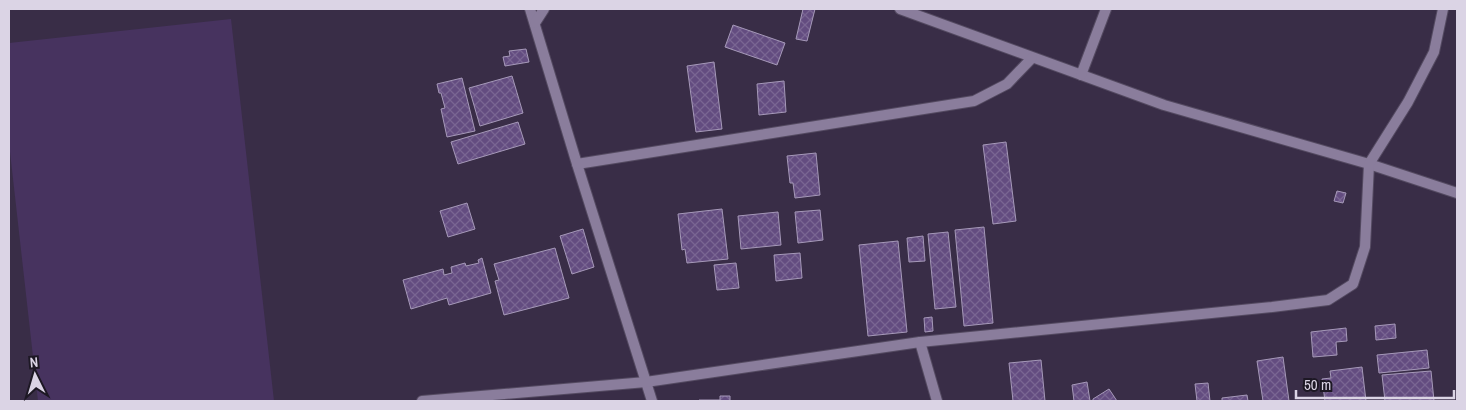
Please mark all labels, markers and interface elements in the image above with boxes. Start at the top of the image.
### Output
north arrow [10,350,60,400]
text: N [29,353,39,371]
scale bar [1296,368,1454,400]
text: 50 m [1304,374,1331,395]

